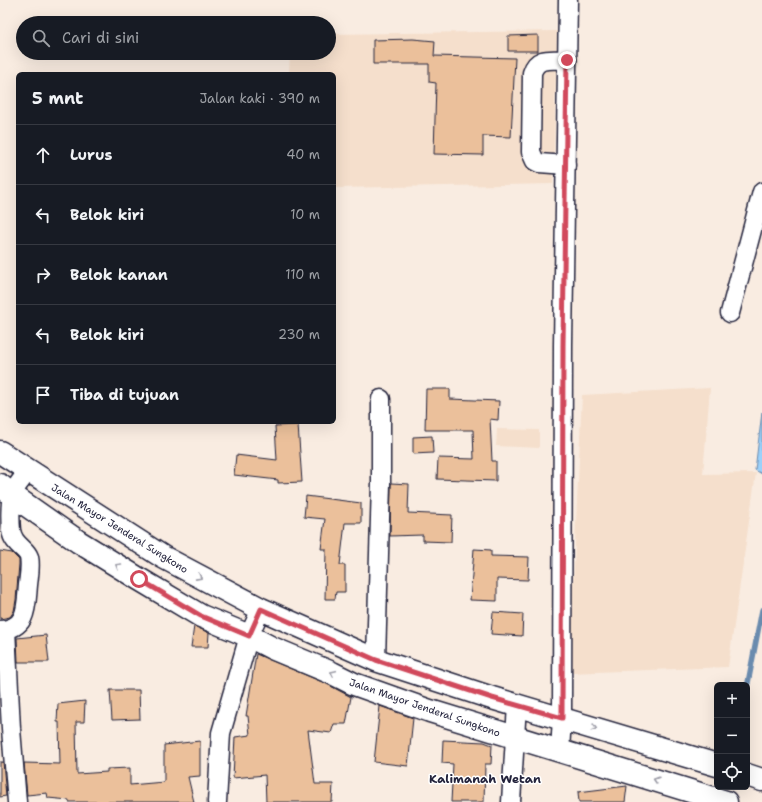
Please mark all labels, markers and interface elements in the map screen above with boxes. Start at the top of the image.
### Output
search box [16,16,336,60]
icon: search [30,27,52,49]
text: Cari di sini [62,28,139,48]
route end [558,51,576,69]
text: 5 mnt [32,87,83,109]
text: Jalan kaki · 390 m [199,90,320,107]
icon: ahead [32,144,54,166]
text: Lurus [70,145,112,165]
text: 40 m [286,146,320,163]
icon: left [32,204,54,226]
text: Belok kiri [70,205,144,225]
text: 10 m [290,206,320,223]
icon: right [32,264,54,286]
text: Belok kanan [70,265,168,285]
text: 110 m [285,266,320,283]
icon: left [32,324,54,346]
text: Belok kiri [70,325,144,345]
text: 230 m [278,326,320,343]
icon: arrive [32,384,54,406]
text: Tiba di tujuan [70,385,179,405]
street label: Jalan Mayor Jenderal Sungkono [49,481,191,576]
one-way arrow [115,563,122,570]
route start [130,570,148,588]
one-way arrow [195,572,202,579]
one-way arrow [330,670,338,678]
street label: Jalan Mayor Jenderal Sungkono [348,675,502,739]
map controls [714,682,750,790]
button: + [714,682,750,718]
button: − [714,718,750,754]
one-way arrow [590,723,597,732]
button: locate [714,754,750,790]
district label: Kalimanah Wetan [429,771,541,787]
one-way arrow [653,776,660,785]

